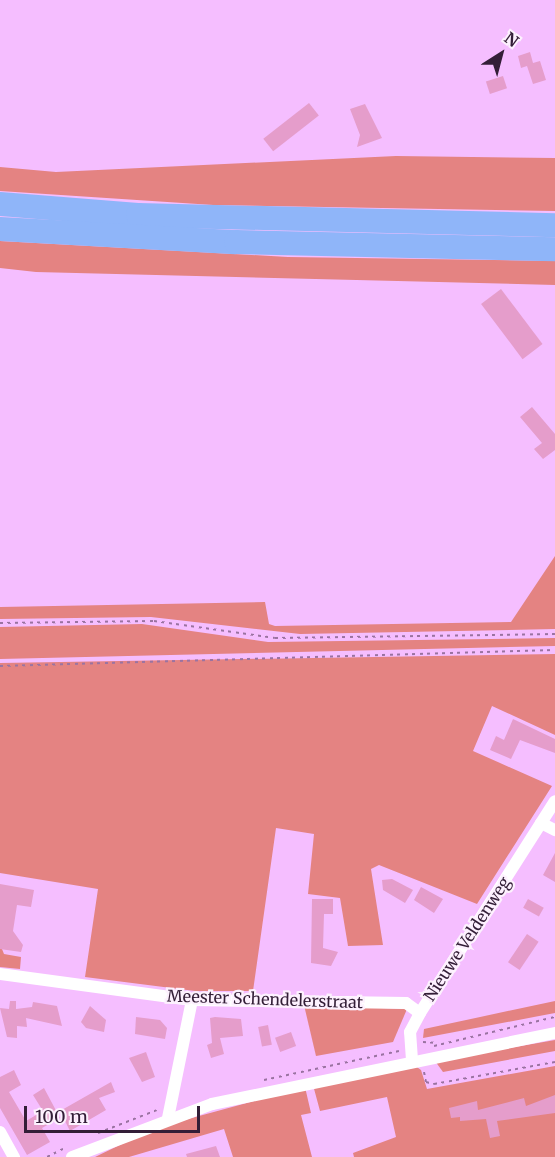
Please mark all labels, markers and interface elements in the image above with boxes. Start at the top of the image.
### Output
north arrow [471,24,531,84]
text: N [501,28,523,51]
street label: Nieuwe Veldenweg [420,873,514,1005]
street label: Meester Schendelerstraat [167,986,363,1012]
scale bar [27,1094,202,1132]
text: 100 m [35,1105,88,1128]

